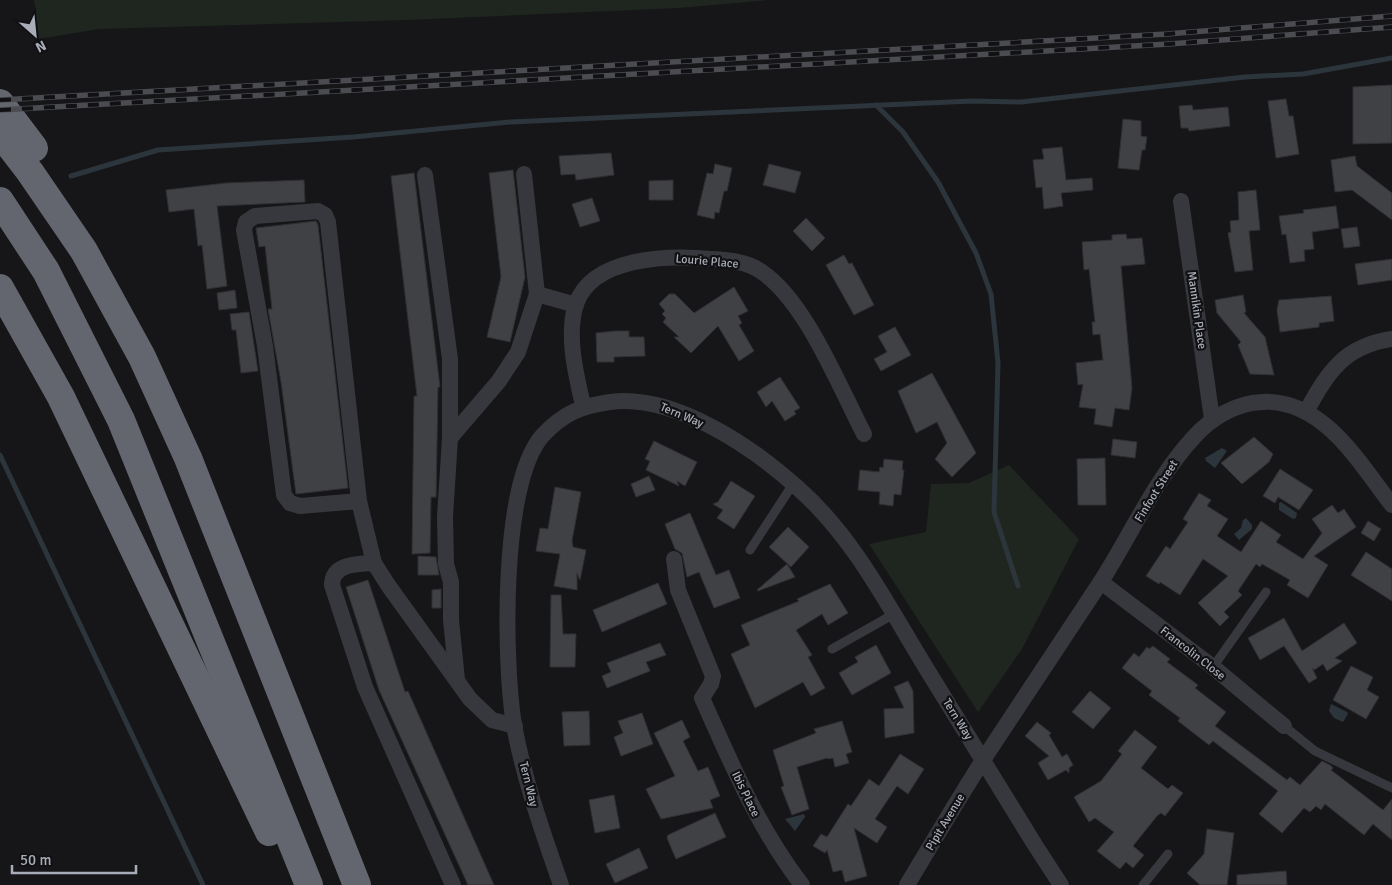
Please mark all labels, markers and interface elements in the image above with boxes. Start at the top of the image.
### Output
north arrow [10,10,60,60]
text: N [32,36,49,56]
street label: Lourie Place [675,251,739,272]
street label: Mannikin Place [1184,270,1209,350]
street label: Tern Way [658,400,706,431]
street label: Finfoot Street [1131,457,1181,525]
street label: Francolin Close [1157,623,1228,684]
street label: Tern Way [939,696,976,743]
street label: Tern Way [516,760,541,809]
street label: Ibis Place [728,769,763,820]
street label: Pipit Avenue [923,791,968,854]
scale bar [12,842,136,874]
text: 50 m [20,851,51,869]

